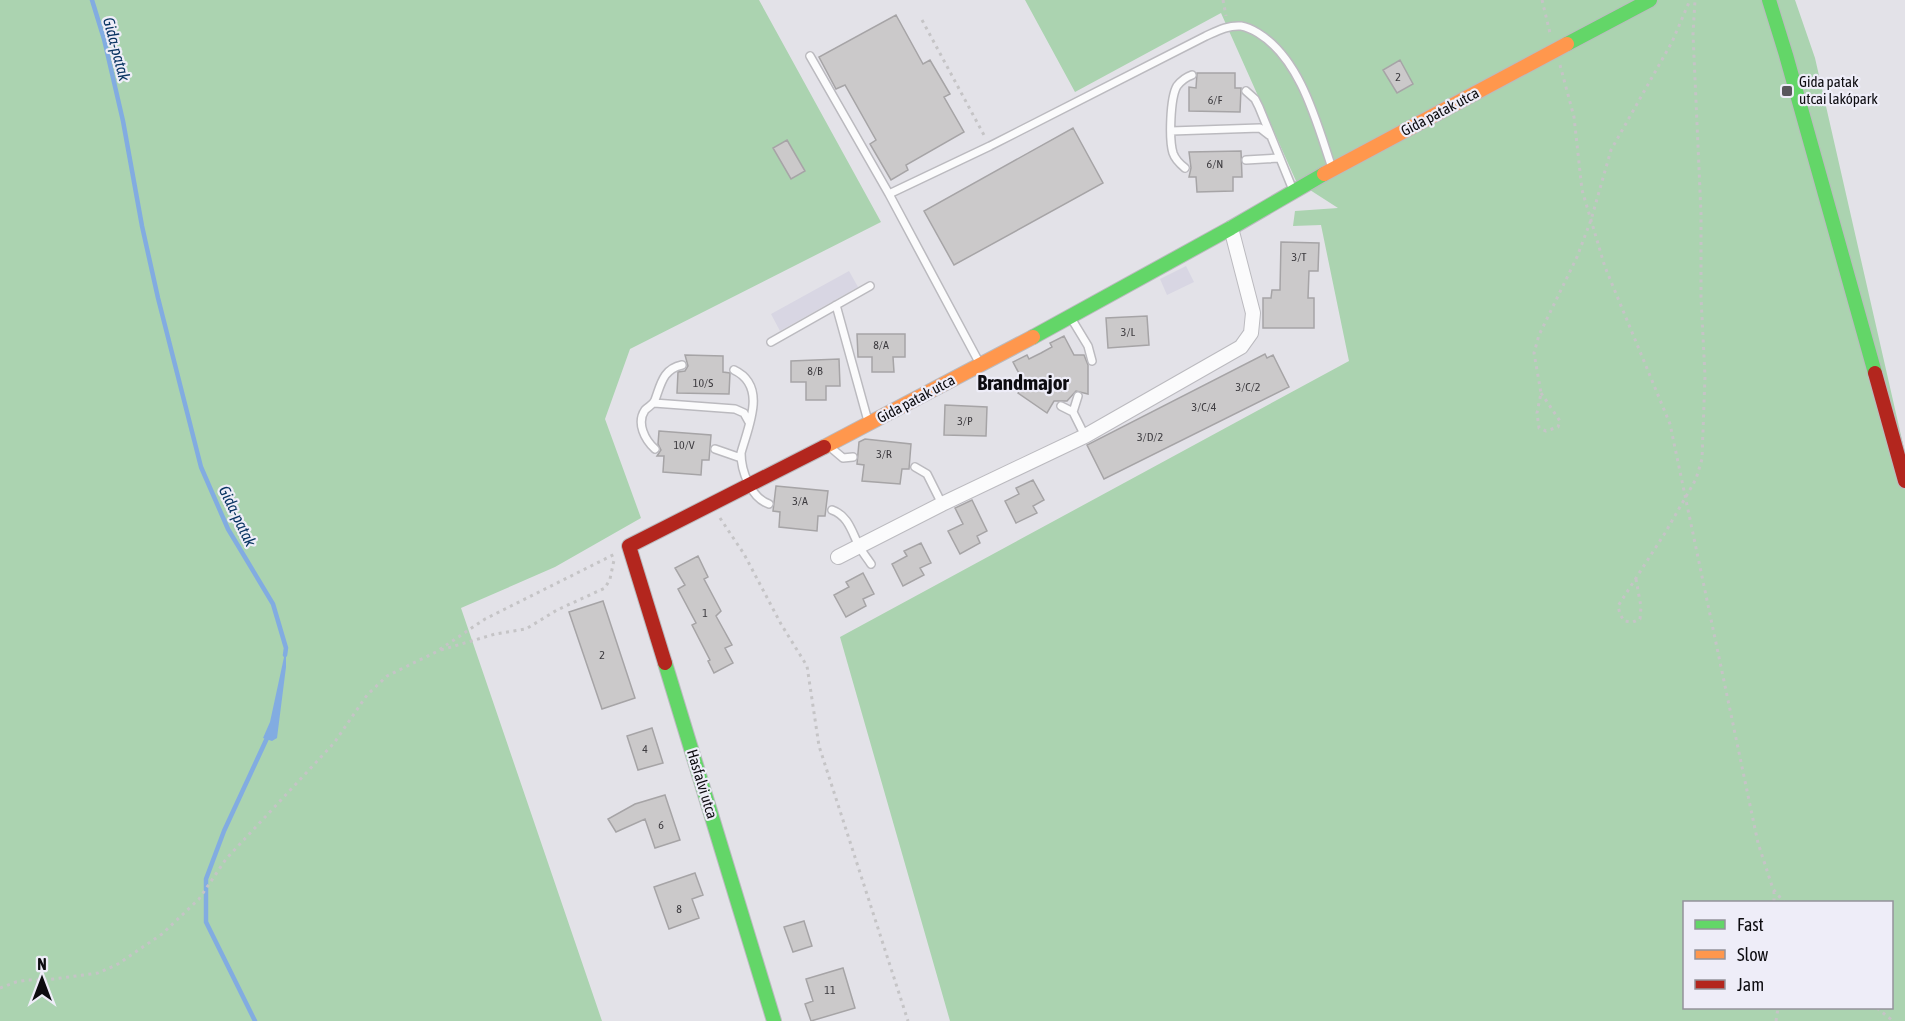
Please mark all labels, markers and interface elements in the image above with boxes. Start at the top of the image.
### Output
water label: Gida-patak [99,15,134,84]
house number: 2 [1395,70,1401,84]
place label: Gida patak utcai lakópark [1799,73,1878,107]
street label: Gida patak utca [1398,84,1482,139]
marker: Gida patak utcai lakópark [1780,84,1794,98]
house number: 6/F [1208,93,1222,107]
house number: 6/N [1207,157,1223,171]
house number: 3/T [1292,250,1307,264]
house number: 3/L [1121,325,1136,339]
house number: 8/A [873,338,889,352]
house number: 8/B [807,364,823,378]
district label: Brandmajor [977,370,1070,394]
street label: Gida patak utca [874,371,958,426]
house number: 10/S [693,376,713,390]
house number: 3/C/2 [1236,380,1260,394]
house number: 3/C/4 [1192,400,1217,414]
house number: 3/P [957,414,973,428]
house number: 3/D/2 [1137,430,1163,444]
house number: 10/V [673,438,695,452]
house number: 3/R [876,447,892,461]
water label: Gida-patak [215,483,261,551]
house number: 3/A [792,494,808,508]
house number: 1 [702,606,708,620]
house number: 2 [599,648,605,662]
house number: 4 [642,742,648,756]
street label: Hasfalvi utca [684,747,721,821]
house number: 6 [658,818,664,832]
legend [1683,901,1893,1009]
house number: 8 [676,902,682,916]
text: Fast [1737,914,1764,935]
text: Slow [1737,944,1768,965]
north arrow [12,949,72,1009]
text: N [37,955,47,973]
text: Jam [1737,974,1764,995]
house number: 11 [824,983,836,997]

